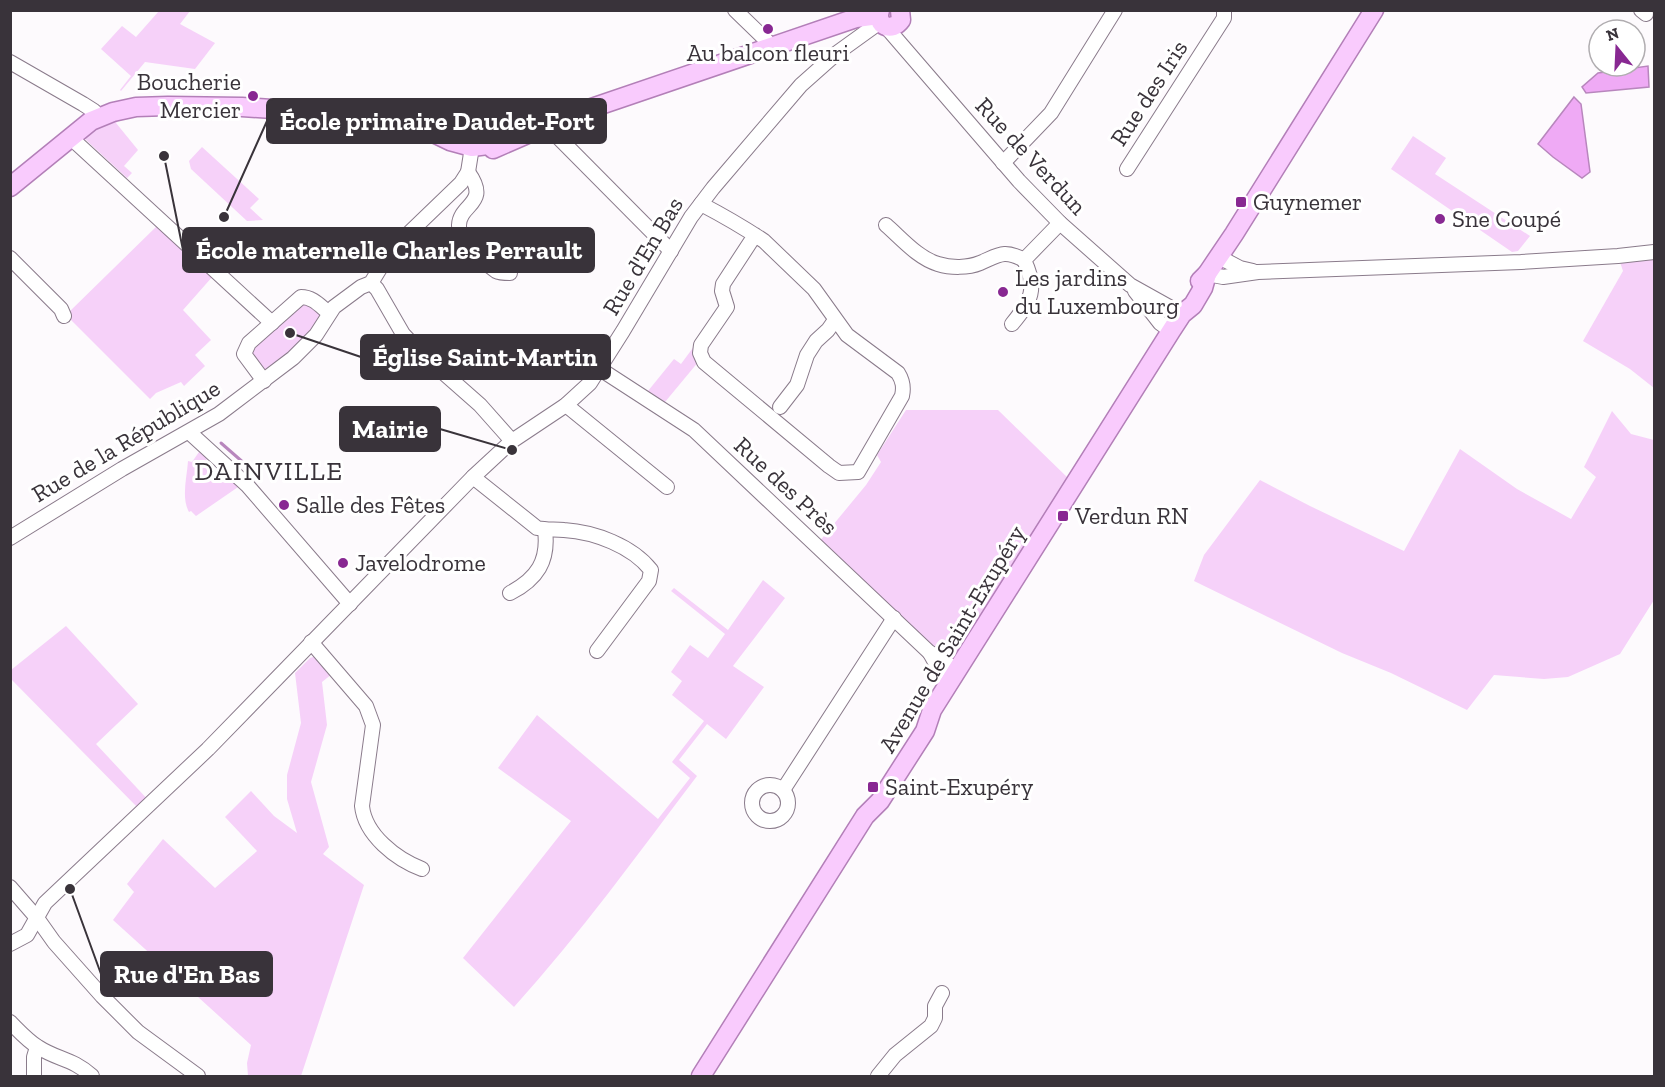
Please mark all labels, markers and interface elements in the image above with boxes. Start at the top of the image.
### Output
north arrow [1587,18,1647,78]
marker: Au balcon fleuri [761,22,775,36]
text: N [1604,23,1621,45]
street label: Rue des Iris [1104,34,1194,151]
place label: Au balcon fleuri [687,38,850,67]
place label: Boucherie Mercier [137,67,241,124]
marker: Boucherie Mercier [246,89,260,103]
street label: Rue de Verdun [970,91,1093,221]
callout: École primaire Daudet-Fort [267,99,606,143]
text: École primaire Daudet-Fort [280,105,595,137]
place label: Guynemer [1253,187,1362,216]
street label: Rue d'En Bas [596,191,689,320]
marker: Guynemer [1234,195,1248,209]
place label: Sne Coupé [1452,204,1561,233]
marker: Sne Coupé [1433,212,1447,226]
callout: École maternelle Charles Perrault [183,228,594,272]
text: École maternelle Charles Perrault [196,234,583,266]
place label: Les jardins du Luxembourg [1015,263,1179,320]
marker: Les jardins du Luxembourg [996,285,1010,299]
callout: Église Saint-Martin [361,335,610,379]
text: Église Saint-Martin [372,341,598,373]
street label: Rue de la République [26,373,225,508]
callout: Mairie [340,407,440,451]
text: Mairie [352,413,428,445]
street label: Rue des Près [729,430,844,541]
district label: DAINVILLE [194,455,344,487]
place label: Salle des Fêtes [296,490,445,519]
marker: Salle des Fêtes [277,498,291,512]
place label: Verdun RN [1074,501,1189,530]
marker: Verdun RN [1056,509,1070,523]
street label: Avenue de Saint-Exupéry [872,519,1031,757]
place label: Javelodrome [355,548,486,577]
marker: Javelodrome [336,556,350,570]
place label: Saint-Exupéry [885,772,1034,801]
marker: Saint-Exupéry [866,780,880,794]
callout: Rue d'En Bas [101,952,272,996]
text: Rue d'En Bas [114,958,260,990]

